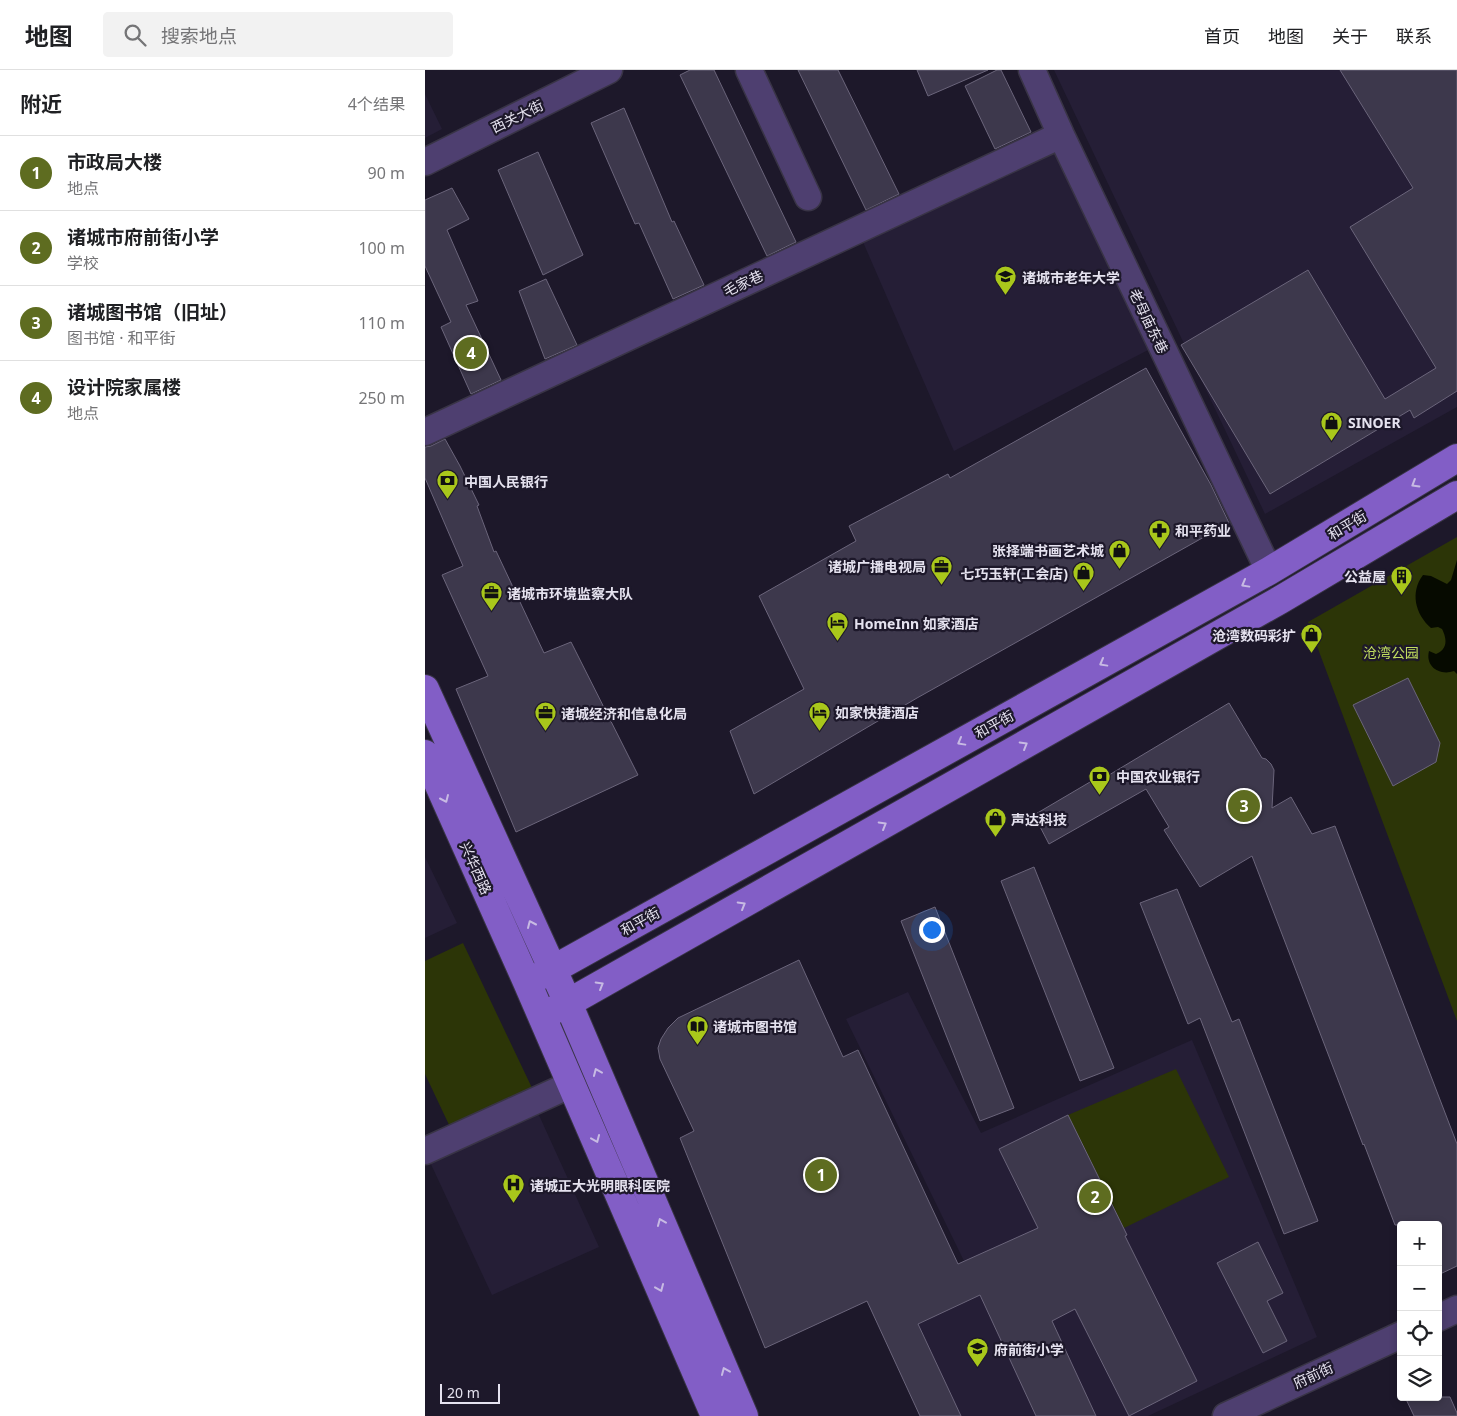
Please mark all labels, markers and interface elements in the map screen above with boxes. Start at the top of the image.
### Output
search box [103,12,453,57]
text: 地图 [25,19,73,52]
icon: search [121,21,149,49]
text: 搜索地点 [161,23,237,49]
text: 首页 [1204,24,1240,48]
text: 地图 [1268,24,1304,48]
text: 关于 [1332,24,1368,48]
text: 联系 [1396,24,1432,48]
text: 附近 [20,90,62,118]
text: 4个结果 [348,93,405,115]
street label: 西关大街 [488,95,546,137]
text: 市政局大楼 [67,149,162,175]
text: 1 [31,162,41,184]
text: 90 m [368,162,405,184]
text: 地点 [67,177,99,199]
text: 诸城市府前街小学 [67,224,219,250]
text: 2 [31,237,41,259]
text: 100 m [358,237,405,259]
text: 学校 [67,252,99,274]
school or university icon: 诸城市老年大学 [994,265,1018,296]
street label: 毛家巷 [720,266,766,300]
place label: 诸城市老年大学 [1022,268,1120,287]
street label: 老母庙东巷 [1125,285,1173,357]
text: 诸城图书馆（旧址） [67,299,238,325]
text: 3 [31,312,41,334]
text: 110 m [358,312,405,334]
text: 图书馆 · 和平街 [67,327,176,349]
pin: 4 [455,334,487,372]
text: 设计院家属楼 [67,374,181,400]
text: 4 [31,387,41,409]
text: 250 m [358,387,405,409]
text: 地点 [67,402,99,424]
shop icon: SINOER [1320,410,1344,441]
place label: SINOER [1348,413,1401,432]
bank icon: 中国人民银行 [436,469,460,500]
place label: 中国人民银行 [464,472,548,491]
one-way arrow [1412,477,1421,487]
street label: 和平街 [1324,506,1370,544]
pharmacy icon: 和平药业 [1147,518,1171,549]
place label: 和平药业 [1175,521,1231,540]
shop icon: 张择端书画艺术城 [1108,538,1132,569]
place label: 张择端书画艺术城 [992,541,1104,560]
office icon: 诸城广播电视局 [930,554,954,585]
place label: 诸城广播电视局 [828,557,926,576]
shop icon: 七巧玉轩(工会店) [1072,561,1096,592]
place label: 七巧玉轩(工会店) [961,564,1068,583]
building icon: 公益屋 [1390,564,1414,595]
place label: 公益屋 [1344,567,1386,586]
one-way arrow [1242,578,1251,588]
office icon: 诸城市环境监察大队 [479,581,503,612]
place label: 诸城市环境监察大队 [507,584,633,603]
hotel icon: HomeInn 如家酒店 [826,611,850,642]
place label: HomeInn 如家酒店 [854,614,979,633]
shop icon: 沧湾数码彩扩 [1300,623,1324,654]
place label: 沧湾数码彩扩 [1212,626,1296,645]
park label: 沧湾公园 [1363,643,1419,662]
one-way arrow [1100,657,1109,667]
hotel icon: 如家快捷酒店 [807,700,831,731]
office icon: 诸城经济和信息化局 [533,701,557,732]
place label: 如家快捷酒店 [835,703,919,722]
place label: 诸城经济和信息化局 [561,704,687,723]
street label: 和平街 [971,706,1017,742]
one-way arrow [958,736,967,746]
one-way arrow [1019,741,1028,751]
bank icon: 中国农业银行 [1088,764,1112,795]
place label: 中国农业银行 [1116,767,1200,786]
pin: 3 [1228,787,1260,825]
one-way arrow [439,794,449,803]
shop icon: 声达科技 [983,807,1007,838]
place label: 声达科技 [1011,810,1067,829]
one-way arrow [878,821,887,831]
street label: 兴华西路 [456,839,496,897]
one-way arrow [736,901,745,911]
street label: 和平街 [617,903,663,939]
your location [919,917,945,943]
one-way arrow [527,920,537,929]
one-way arrow [595,981,604,991]
library icon: 诸城市图书馆 [685,1014,709,1045]
place label: 诸城市图书馆 [713,1017,797,1036]
one-way arrow [593,1068,603,1077]
one-way arrow [589,1134,600,1143]
pin: 1 [805,1156,837,1194]
hospital icon: 诸城正大光明眼科医院 [502,1173,526,1204]
place label: 诸城正大光明眼科医院 [530,1176,670,1195]
pin: 2 [1079,1178,1111,1216]
one-way arrow [656,1218,667,1227]
map controls [1397,1221,1442,1401]
button: + [1397,1221,1442,1266]
button: − [1397,1266,1442,1311]
one-way arrow [653,1283,664,1292]
button: locate [1397,1311,1442,1356]
school or university icon: 府前街小学 [966,1337,990,1368]
place label: 府前街小学 [994,1340,1064,1359]
button: layers [1397,1356,1442,1401]
street label: 府前街 [1290,1358,1336,1392]
one-way arrow [720,1367,731,1376]
scale bar [440,1381,500,1404]
text: 20 m [447,1383,480,1402]

